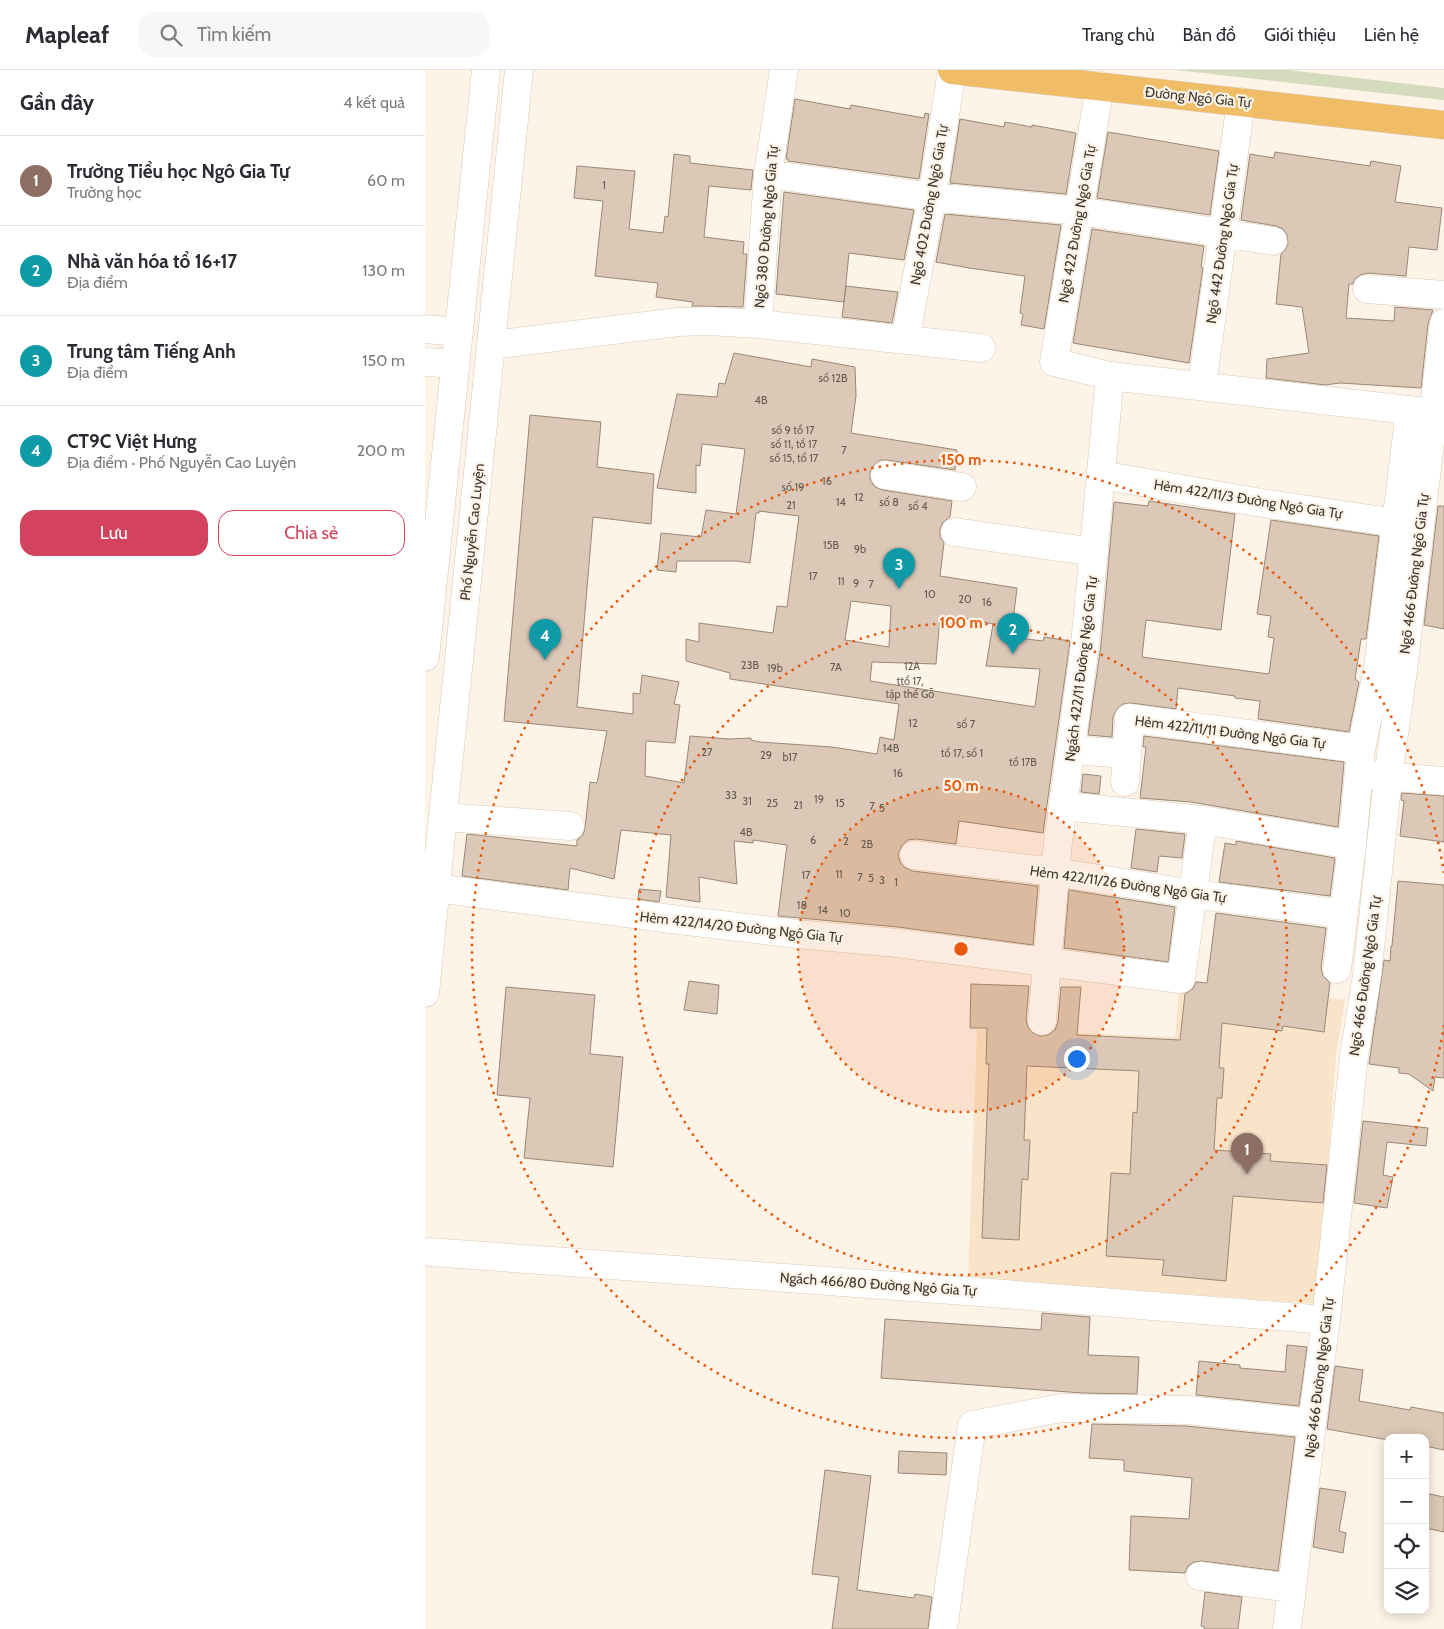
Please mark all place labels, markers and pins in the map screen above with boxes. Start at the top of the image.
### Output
pin: 3 [883,548,915,589]
pin: 2 [997,613,1029,654]
pin: 4 [529,619,561,660]
centre of rings [952,940,970,958]
pin: 1 [1231,1133,1263,1174]

